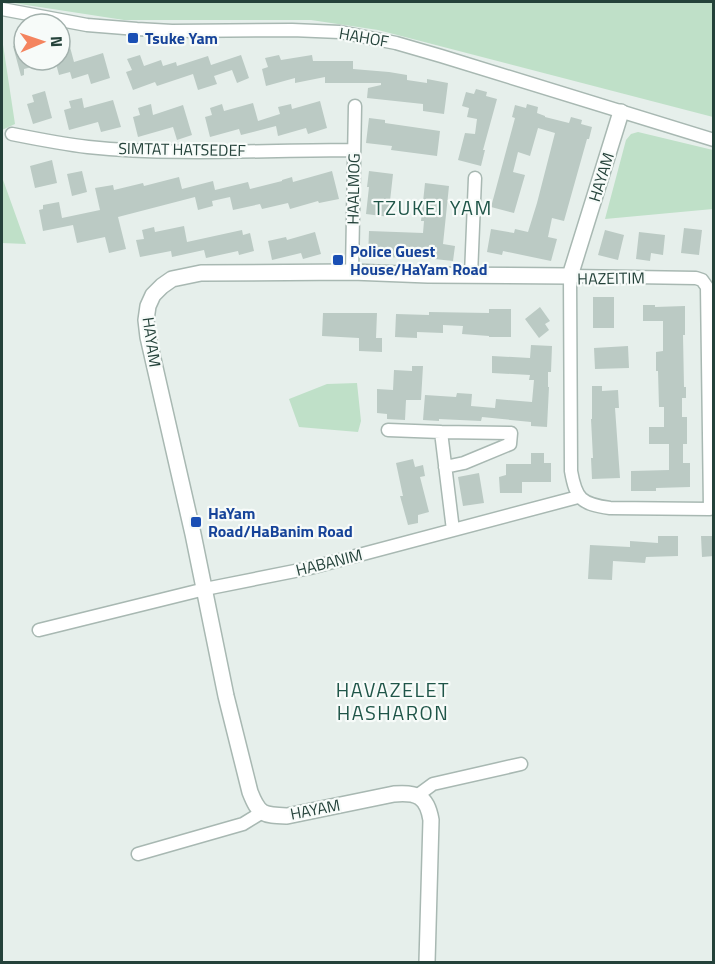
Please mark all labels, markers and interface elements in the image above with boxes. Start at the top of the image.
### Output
north arrow [12,12,72,72]
street label: HAHOF [337,21,391,53]
place label: Tsuke Yam [145,26,218,50]
marker: Tsuke Yam [126,31,140,45]
text: N [45,36,69,47]
street label: SIMTAT HATSEDEF [118,136,246,162]
street label: HAYAM [582,149,620,205]
street label: HAALMOG [340,153,366,225]
district label: TZUKEI YAM [373,192,493,223]
place label: Police Guest House/HaYam Road [350,239,488,281]
marker: Police Guest House/HaYam Road [331,253,345,267]
street label: HAZEITIM [577,265,645,291]
street label: HAYAM [137,315,167,369]
place label: HaYam Road/HaBanim Road [208,501,353,543]
marker: HaYam Road/HaBanim Road [189,515,203,529]
street label: HABANIM [293,542,365,582]
district label: HAVAZELET HASHARON [336,674,450,728]
street label: HAYAM [288,792,342,826]

